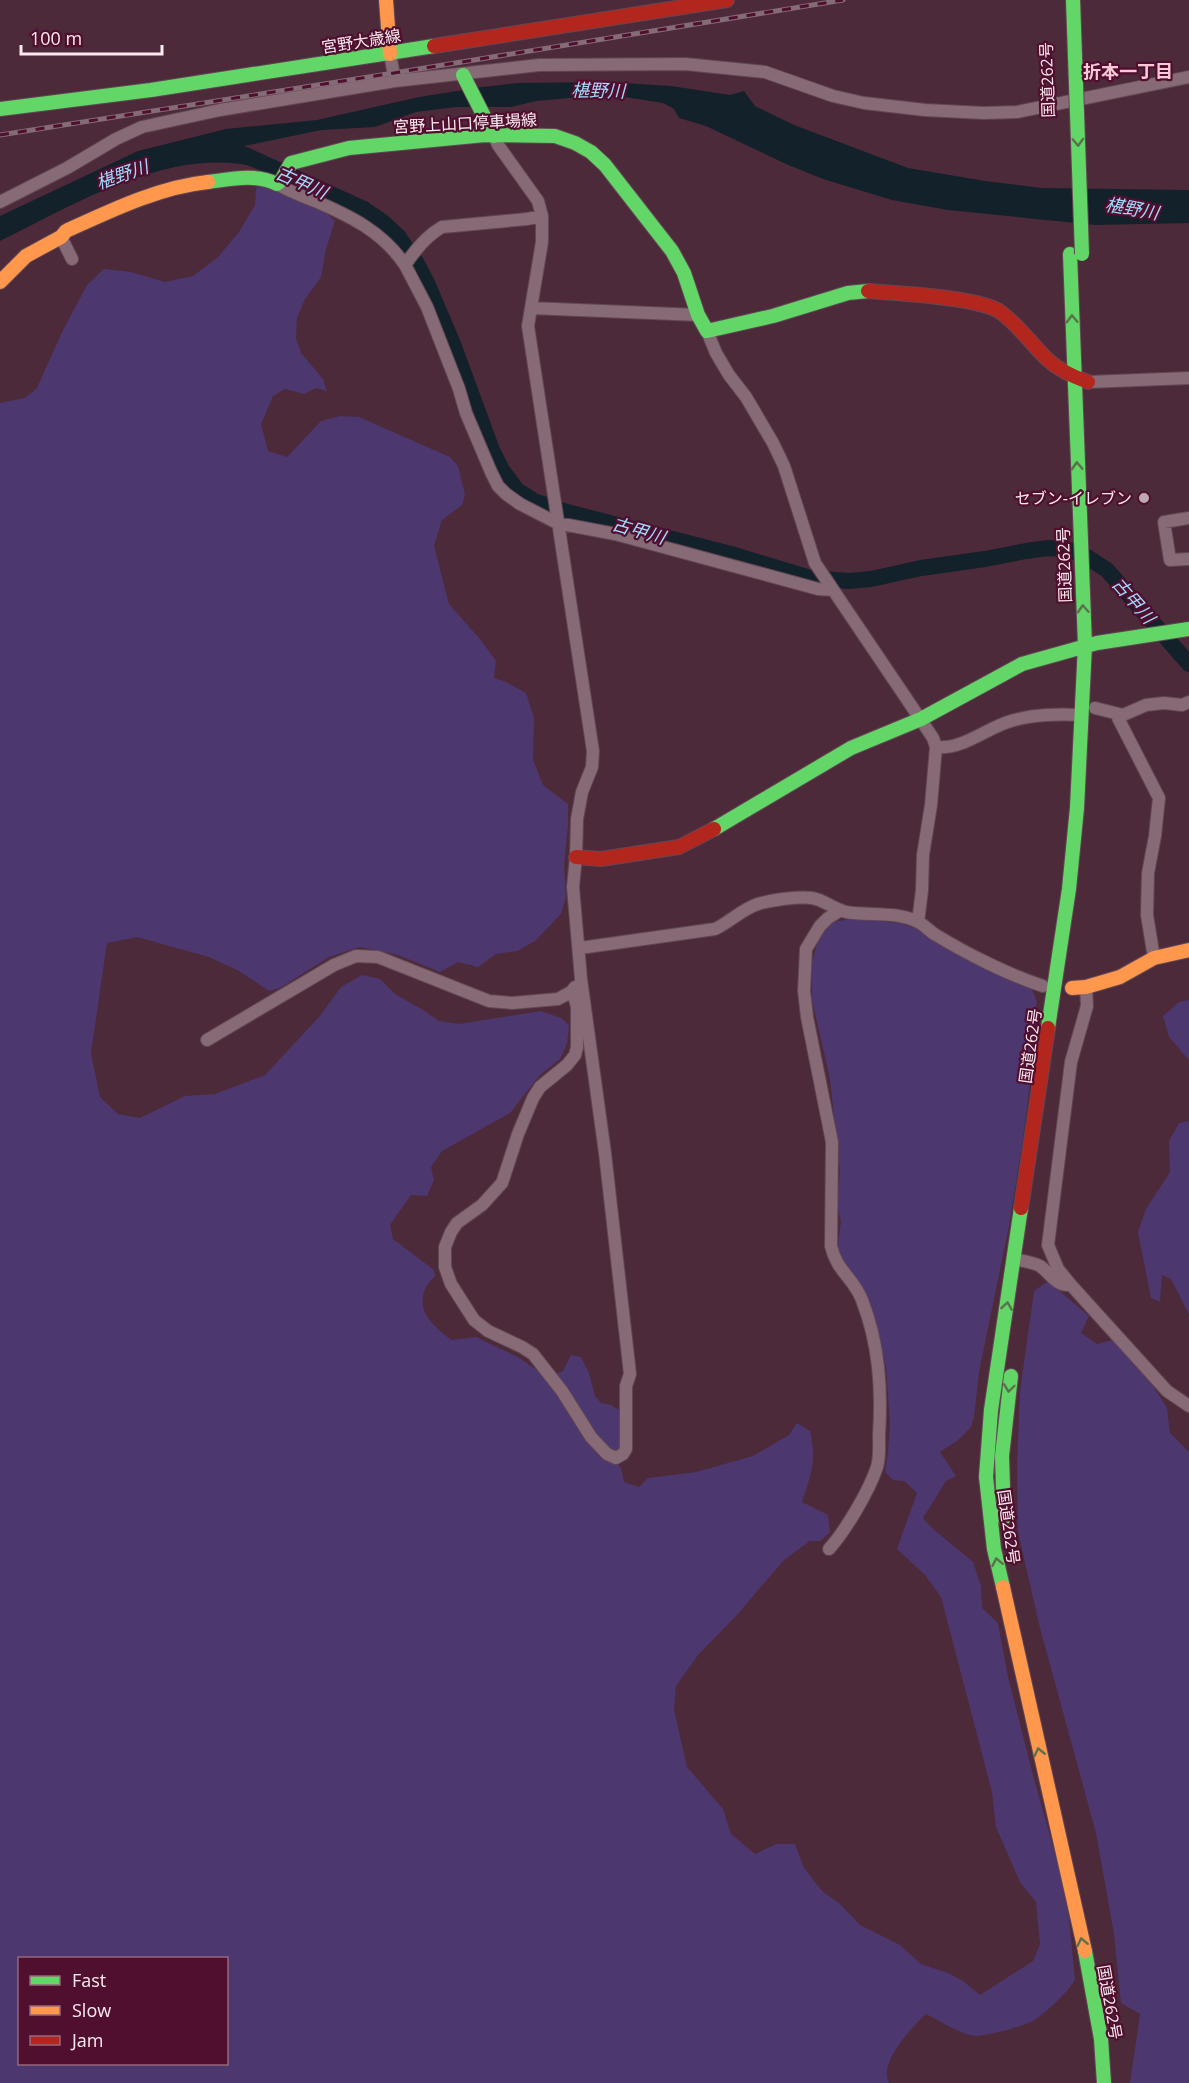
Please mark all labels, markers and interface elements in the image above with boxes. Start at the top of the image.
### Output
scale bar [21,18,162,56]
street label: 宮野大歳線 [320,24,402,58]
text: 100 m [30,26,82,50]
street label: 国道262号 [1035,42,1059,118]
district label: 折本一丁目 [1083,59,1173,83]
water label: 椹野川 [571,78,627,103]
street label: 宮野上山口停車場線 [393,108,537,138]
one-way arrow [1071,138,1084,147]
water label: 椹野川 [93,153,153,194]
water label: 古甲川 [272,160,333,205]
water label: 椹野川 [1103,191,1163,225]
one-way arrow [1066,314,1078,323]
one-way arrow [1071,462,1083,471]
place label: セブン-イレブン [1015,487,1132,509]
marker: セブン-イレブン [1137,491,1151,505]
water label: 古甲川 [610,511,670,550]
street label: 国道262号 [1052,527,1076,603]
water label: 古甲川 [1107,572,1162,630]
one-way arrow [1076,604,1089,613]
street label: 国道262号 [1014,1007,1046,1085]
one-way arrow [1001,1302,1013,1311]
one-way arrow [1004,1384,1016,1393]
street label: 国道262号 [993,1488,1025,1566]
one-way arrow [991,1557,1004,1567]
one-way arrow [1034,1747,1047,1757]
one-way arrow [1077,1938,1090,1948]
legend [18,1957,228,2065]
street label: 国道262号 [1093,1963,1127,2041]
text: Fast [72,1968,106,1992]
text: Slow [72,1998,111,2022]
text: Jam [70,2028,104,2052]

